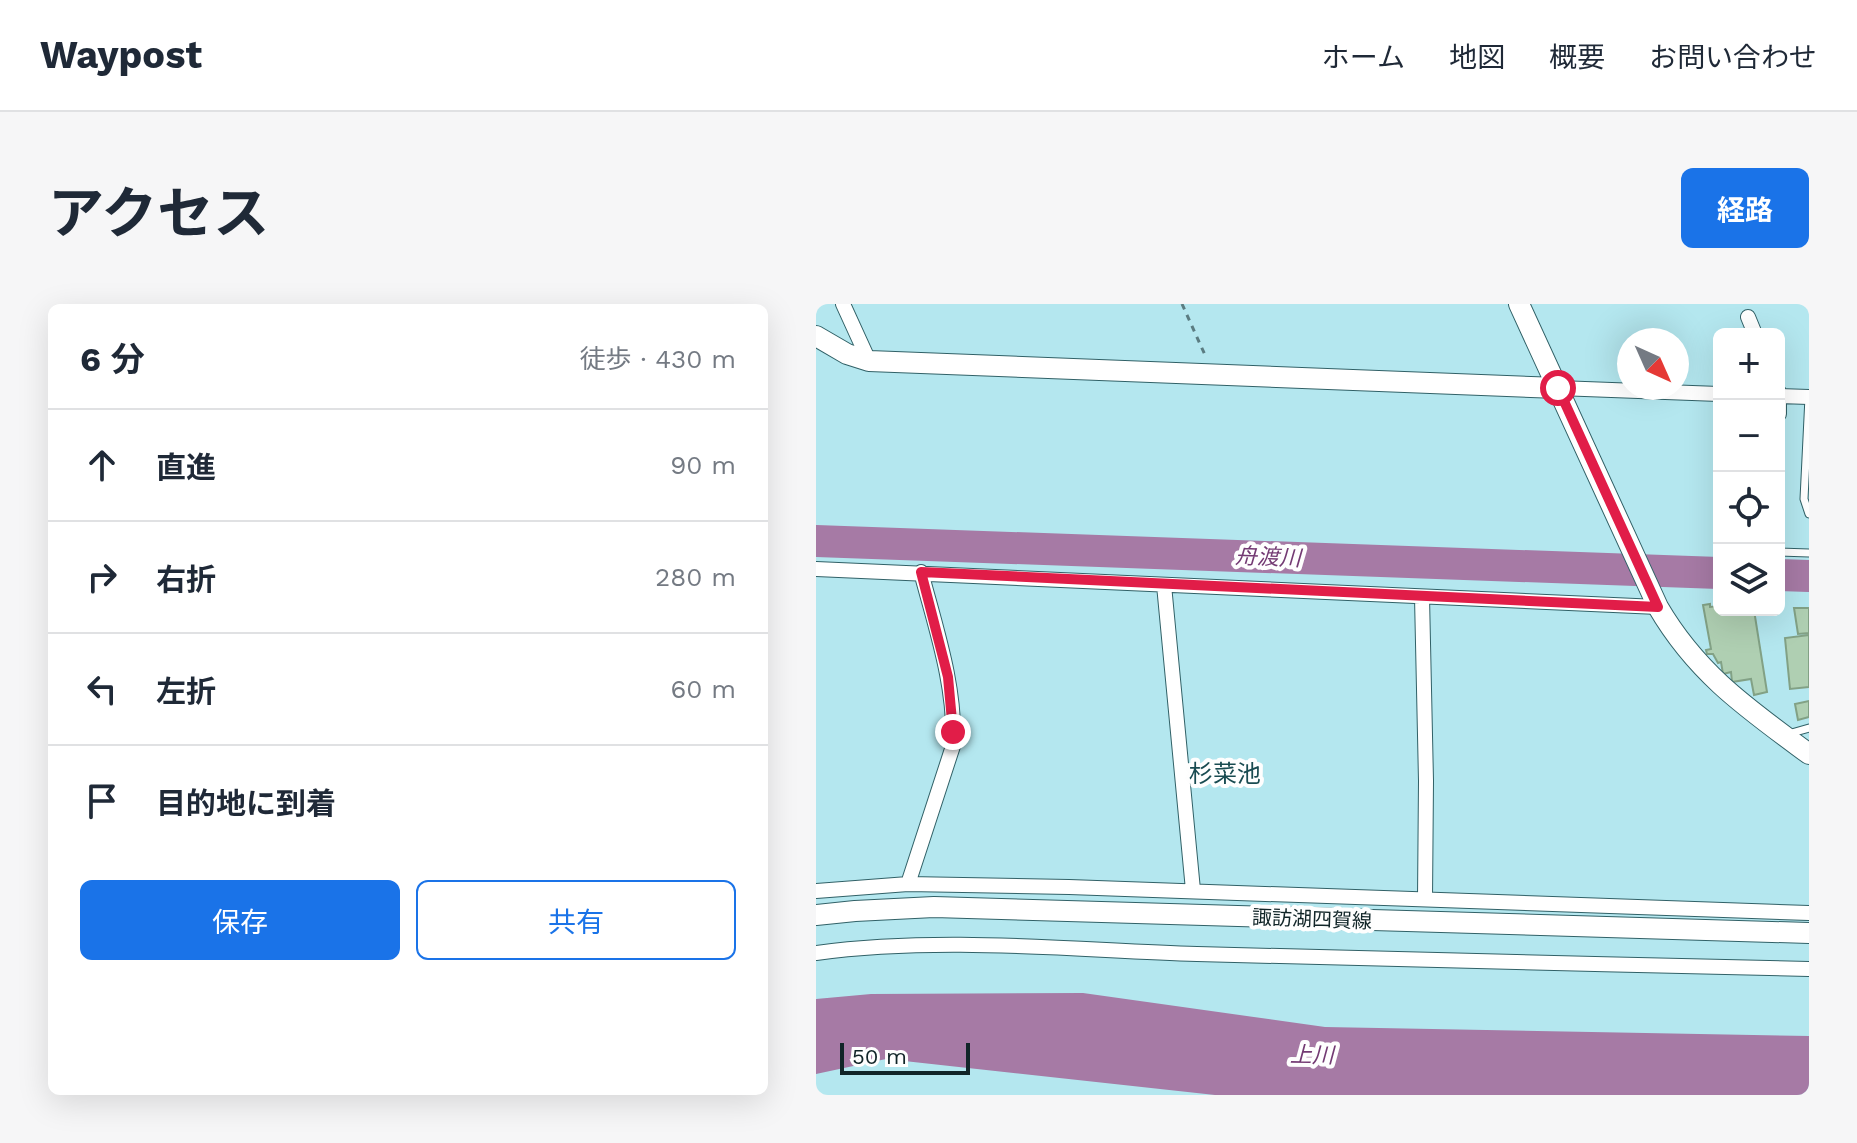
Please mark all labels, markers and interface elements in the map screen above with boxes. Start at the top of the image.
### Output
text: Waypost [40,33,202,77]
text: ホーム [1322,41,1405,74]
text: 地図 [1449,41,1505,74]
text: 概要 [1549,41,1605,74]
text: お問い合わせ [1649,41,1817,74]
button: 経路 [1681,168,1809,248]
text: アクセス [48,181,269,247]
north arrow [1617,328,1689,400]
map controls [1713,328,1785,616]
button: + [1713,328,1785,400]
text: 6 分 [80,339,145,379]
text: 徒歩 · 430 m [580,344,736,374]
route start [1540,370,1576,406]
button: − [1713,400,1785,472]
icon: ahead [80,443,124,487]
text: 直進 [156,450,216,485]
text: 90 m [670,450,736,480]
button: locate [1713,472,1785,544]
water label: 舟渡川 [1235,543,1303,571]
button: layers [1713,544,1785,616]
icon: right [80,555,124,599]
text: 右折 [156,562,216,597]
text: 280 m [655,562,736,592]
icon: left [80,667,124,711]
text: 左折 [156,674,216,709]
text: 60 m [670,674,736,704]
route end [935,714,971,750]
district label: 杉菜池 [1189,760,1261,788]
icon: arrive [80,779,124,823]
text: 目的地に到着 [156,786,336,821]
button: 保存 [80,880,400,960]
button: 共有 [416,880,736,960]
street label: 諏訪湖四賀線 [1252,905,1372,933]
scale bar [840,1039,970,1075]
water label: 上川 [1290,1042,1336,1068]
text: 50 m [852,1044,907,1069]

